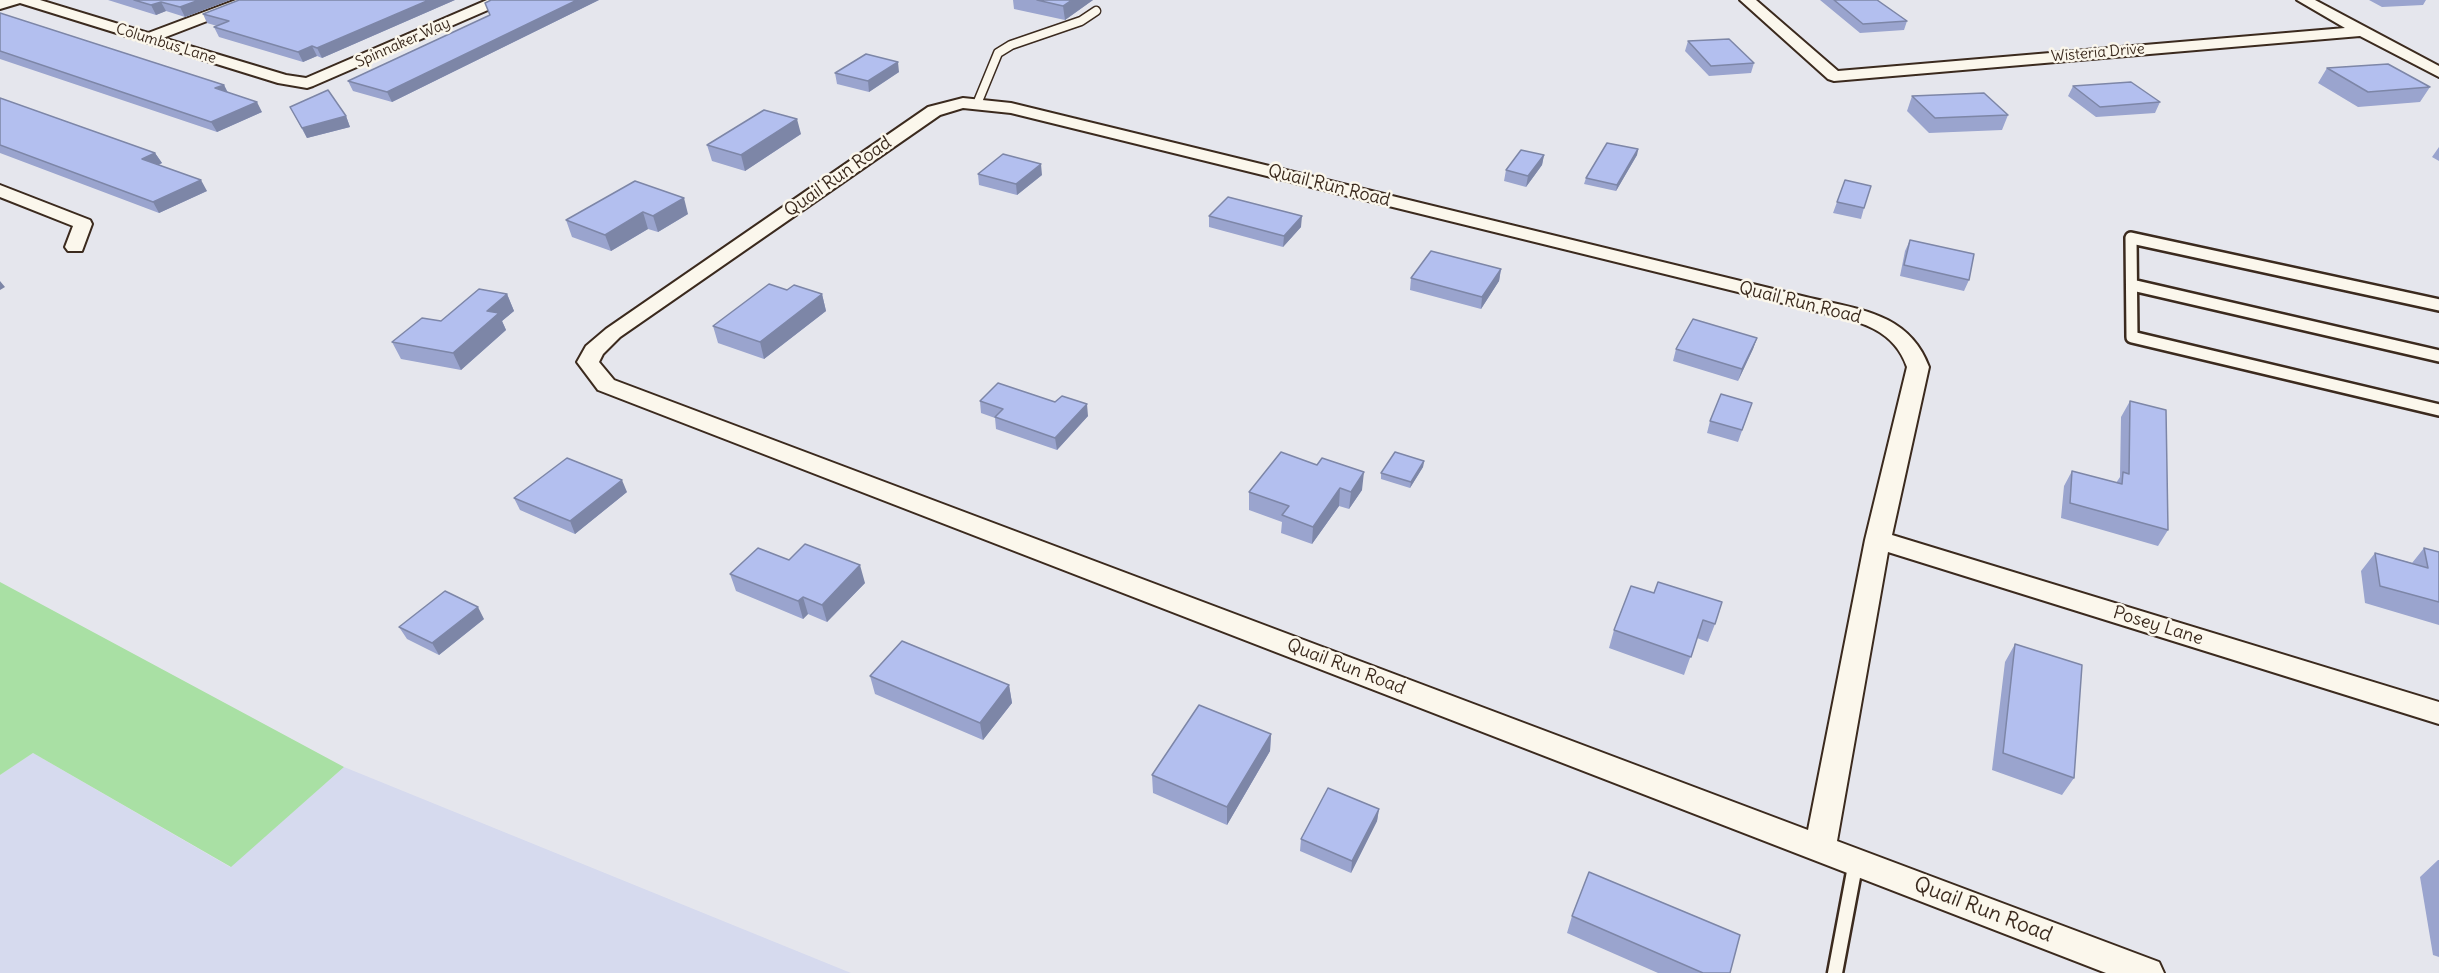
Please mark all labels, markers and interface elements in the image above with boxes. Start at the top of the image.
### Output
street label: Spinnaker Way [353,14,453,72]
street label: Columbus Lane [114,20,218,68]
street label: Wisteria Drive [2050,40,2146,66]
street label: Quail Run Road [780,132,896,222]
street label: Quail Run Road [1266,160,1392,212]
street label: Quail Run Road [1737,277,1863,329]
street label: Posey Lane [2110,602,2206,650]
street label: Quail Run Road [1284,634,1408,700]
street label: Quail Run Road [1910,872,2056,948]

